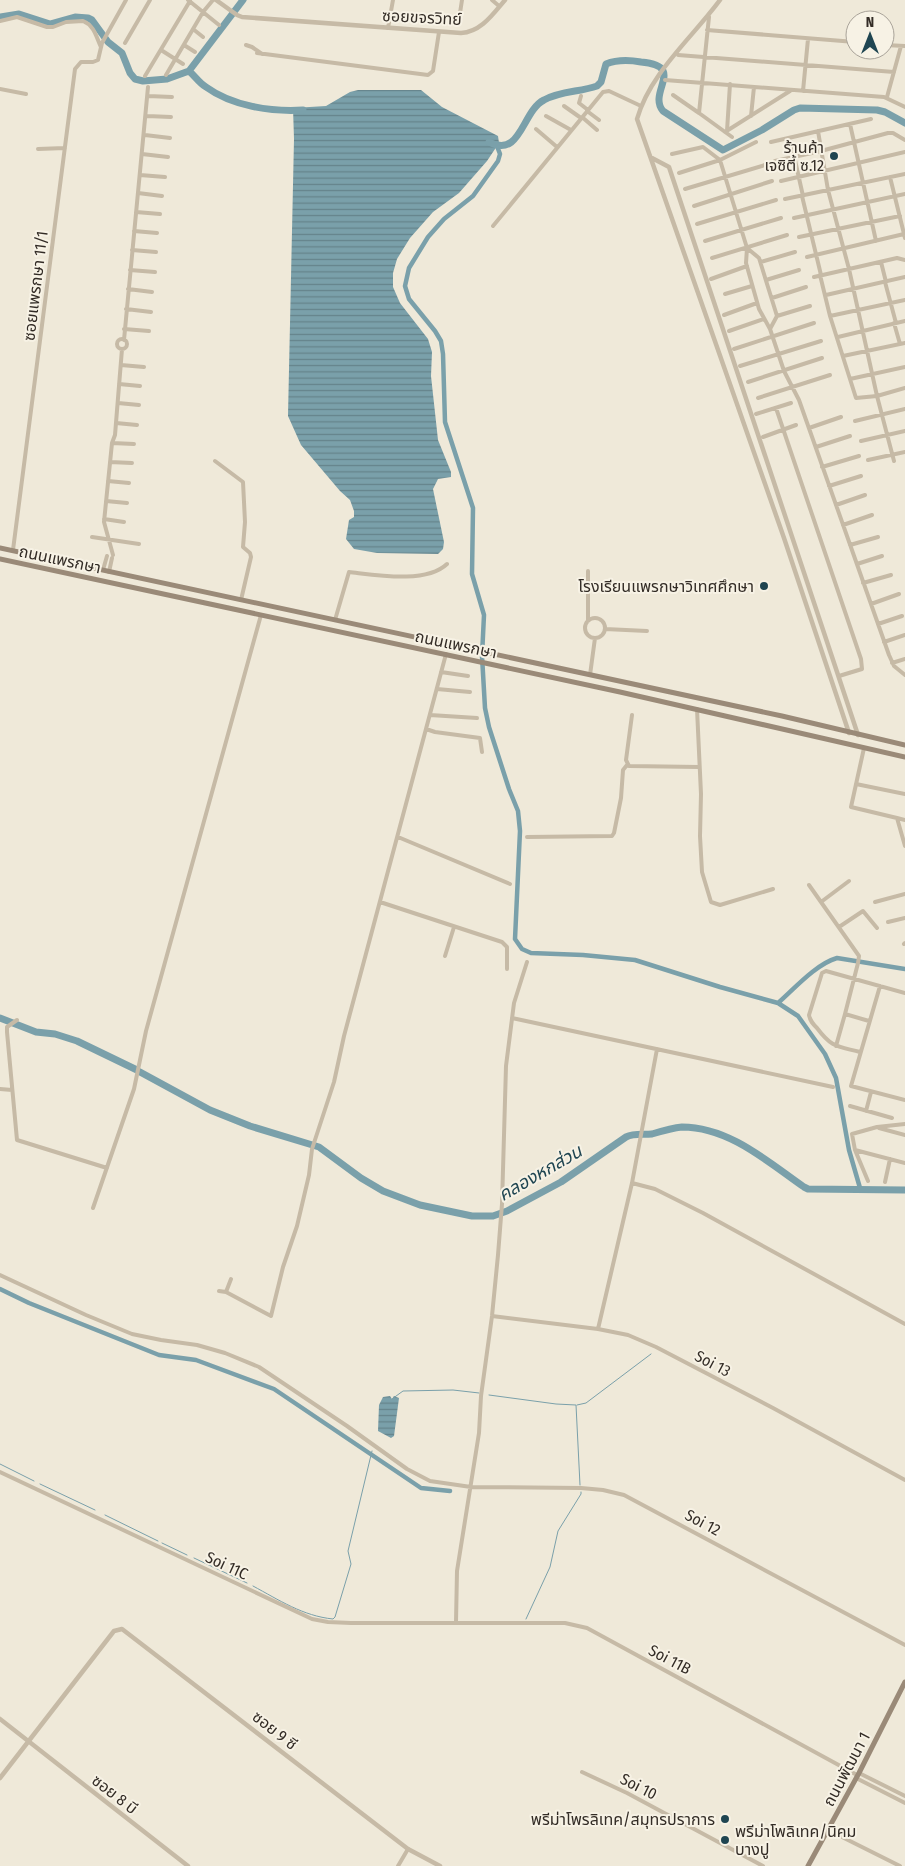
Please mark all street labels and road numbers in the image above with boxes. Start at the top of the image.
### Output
street label: ซอยขจรวิทย์ [382,6,462,29]
street label: ซอยแพรกษา 11/1 [19,230,52,342]
street label: ถนนแพรกษา [17,542,103,577]
street label: ถนนแพรกษา [413,627,499,662]
street label: Soi 13 [692,1346,734,1381]
street label: Soi 12 [682,1505,724,1540]
street label: Soi 11C [203,1547,251,1583]
street label: Soi 11B [645,1640,694,1679]
street label: ซอย 9 ซี [248,1707,301,1754]
street label: ถนนพัฒนา 1 [819,1729,874,1810]
street label: Soi 10 [617,1769,660,1804]
street label: ซอย 8 บี [88,1771,141,1818]

